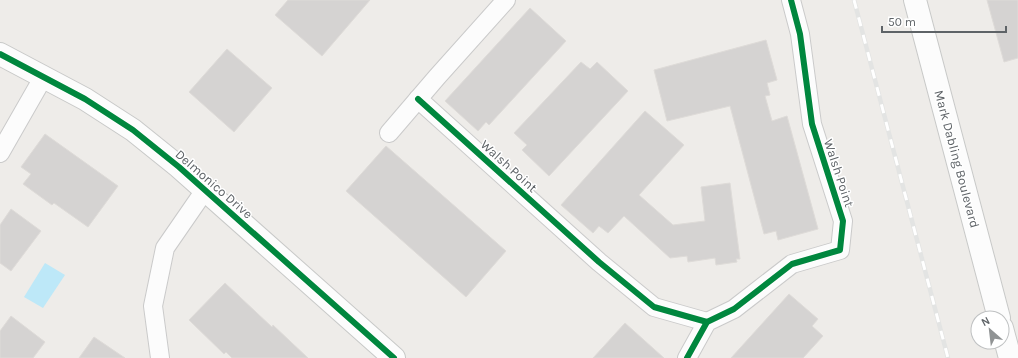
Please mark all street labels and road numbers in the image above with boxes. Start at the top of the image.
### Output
street label: Mark Dabling Boulevard [931,88,983,230]
street label: Walsh Point [478,137,540,195]
street label: Walsh Point [821,137,857,209]
street label: Delmonico Drive [172,146,256,222]

